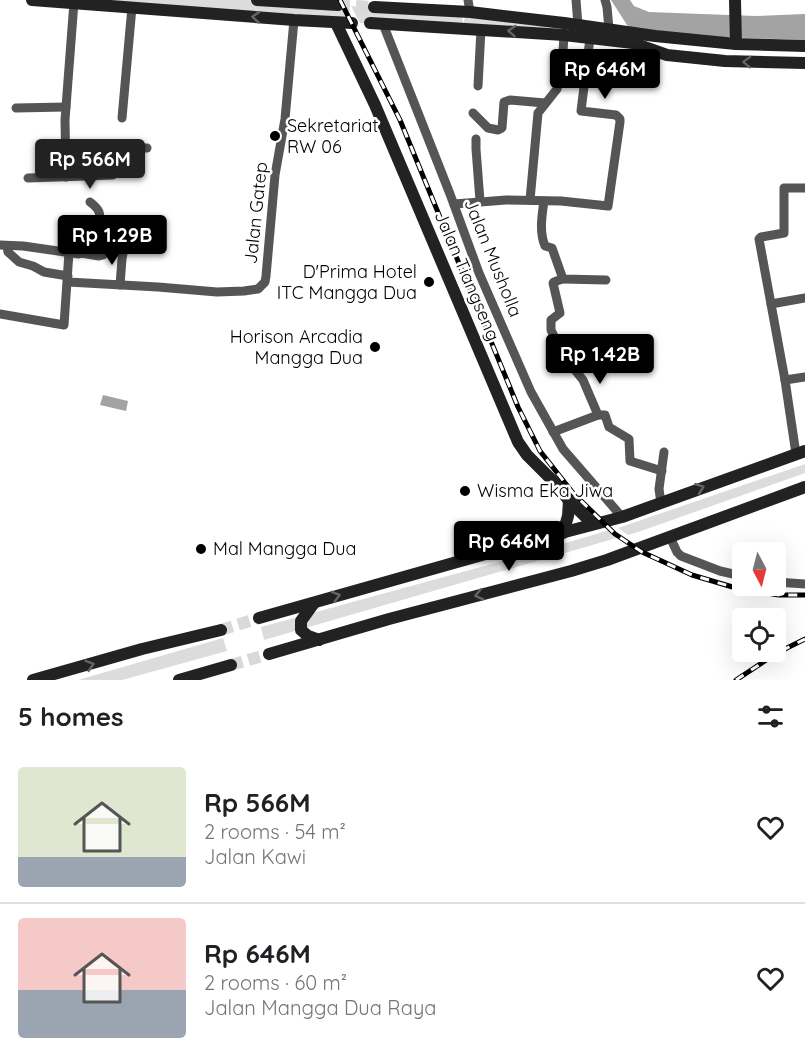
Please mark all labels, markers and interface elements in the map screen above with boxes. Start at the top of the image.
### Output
one-way arrow [252,11,261,24]
one-way arrow [508,25,517,38]
pin: Rp 646M [550,49,660,100]
text: Rp 646M [564,56,646,81]
one-way arrow [742,56,751,68]
place label: Sekretariat RW 06 [287,114,378,158]
marker: Sekretariat RW 06 [268,129,282,143]
pin: Rp 566M [35,139,145,190]
text: Rp 566M [49,146,131,171]
street label: Jalan Gatep [239,161,272,265]
street label: Jalan Musholla [459,195,528,320]
street label: Jalan Tiangseng [430,207,505,344]
pin: Rp 1.29B [50,215,174,266]
text: Rp 1.29B [72,222,152,247]
place label: D'Prima Hotel ITC Mangga Dua [277,260,417,304]
marker: D'Prima Hotel ITC Mangga Dua [422,275,436,289]
place label: Horison Arcadia Mangga Dua [230,325,363,369]
pin: Rp 1.42B [538,334,662,385]
marker: Horison Arcadia Mangga Dua [368,340,382,354]
text: Rp 1.42B [560,341,640,366]
place label: Wisma Eka Jiwa [477,479,613,502]
one-way arrow [694,483,705,496]
marker: Wisma Eka Jiwa [458,484,472,498]
pin: Rp 646M [454,521,564,572]
text: Rp 646M [468,528,550,553]
place label: Mal Mangga Dua [213,537,356,560]
marker: Mal Mangga Dua [194,542,208,556]
north arrow [732,542,786,596]
map controls [732,542,786,662]
one-way arrow [474,588,484,601]
one-way arrow [330,591,340,604]
button: locate [732,608,786,662]
one-way arrow [84,660,94,672]
text: 5 homes [18,700,124,733]
icon: filters [754,700,787,733]
text: Rp 566M [204,786,311,819]
icon: home [66,791,138,863]
icon: heart [754,811,787,844]
text: 2 rooms · 54 m² [204,819,346,844]
text: Jalan Kawi [204,844,306,869]
text: Rp 646M [204,937,311,970]
icon: home [66,942,138,1014]
icon: heart [754,962,787,995]
text: 2 rooms · 60 m² [204,970,347,995]
text: Jalan Mangga Dua Raya [204,995,436,1020]

